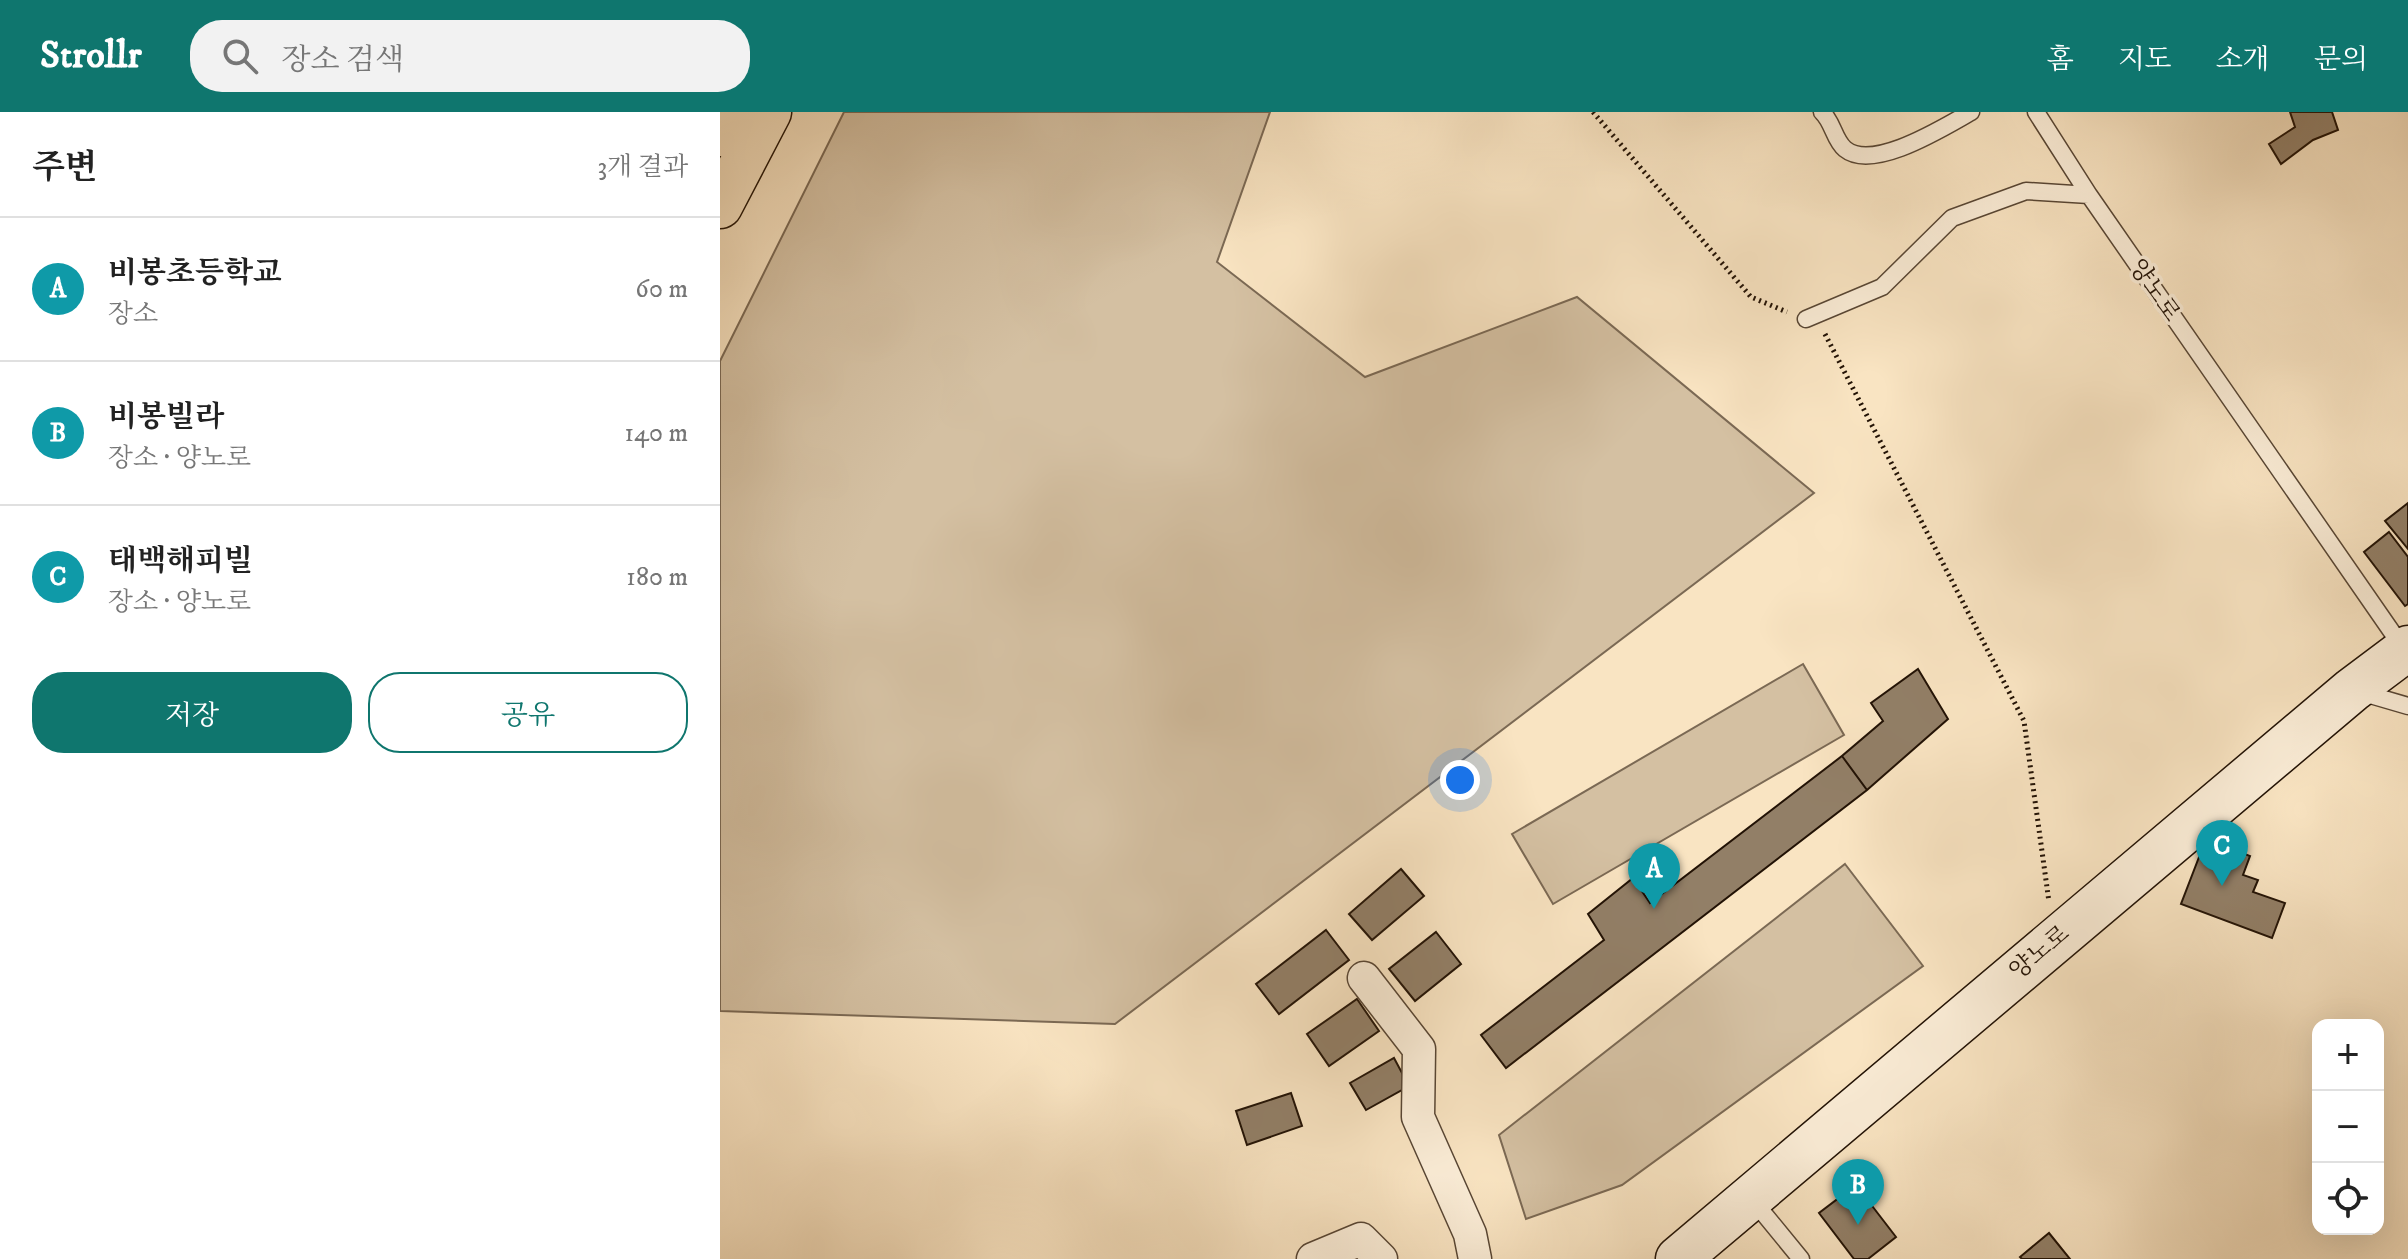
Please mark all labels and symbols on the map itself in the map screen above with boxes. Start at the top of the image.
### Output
street label: 양노로 [2122,253,2186,328]
your location [1440,760,1480,800]
pin: C [2196,820,2248,886]
pin: A [1628,843,1680,909]
street label: 양노로 [2003,919,2076,987]
pin: B [1832,1159,1884,1225]

